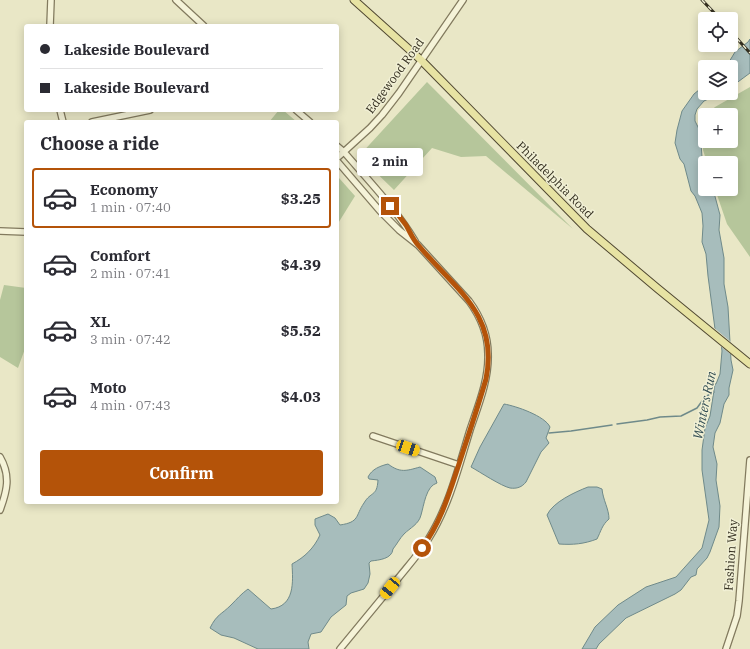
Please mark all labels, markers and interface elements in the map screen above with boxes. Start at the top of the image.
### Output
map controls [698,12,738,196]
button: locate [698,12,738,52]
street label: Edgewood Road [362,35,427,116]
text: Lakeside Boulevard [64,40,210,59]
button: layers [698,60,738,100]
text: Lakeside Boulevard [64,78,210,97]
button: + [698,108,738,148]
text: Choose a ride [40,132,159,155]
street label: Philadelphia Road [514,138,597,221]
callout: 2 min [357,148,423,176]
text: 2 min [372,153,408,170]
button: − [698,156,738,196]
icon: car [42,180,78,216]
text: Economy [90,180,158,199]
text: $3.25 [281,189,321,208]
route end [381,197,399,215]
text: 1 min · 07:40 [90,199,171,216]
icon: car [42,246,78,282]
text: Comfort [90,246,150,265]
text: $4.39 [281,255,321,274]
text: 2 min · 07:41 [90,265,171,282]
icon: car [42,312,78,348]
text: XL [90,312,110,331]
text: $5.52 [281,321,321,340]
text: 3 min · 07:42 [90,331,171,348]
water label: Winters Run [689,369,720,441]
icon: car [42,378,78,414]
text: Moto [90,378,127,397]
text: $4.03 [281,387,321,406]
text: 4 min · 07:43 [90,397,171,414]
car [395,438,421,458]
button: Confirm [40,450,323,496]
street label: Fashion Way [721,518,741,591]
route start [413,539,431,557]
car [378,575,402,601]

